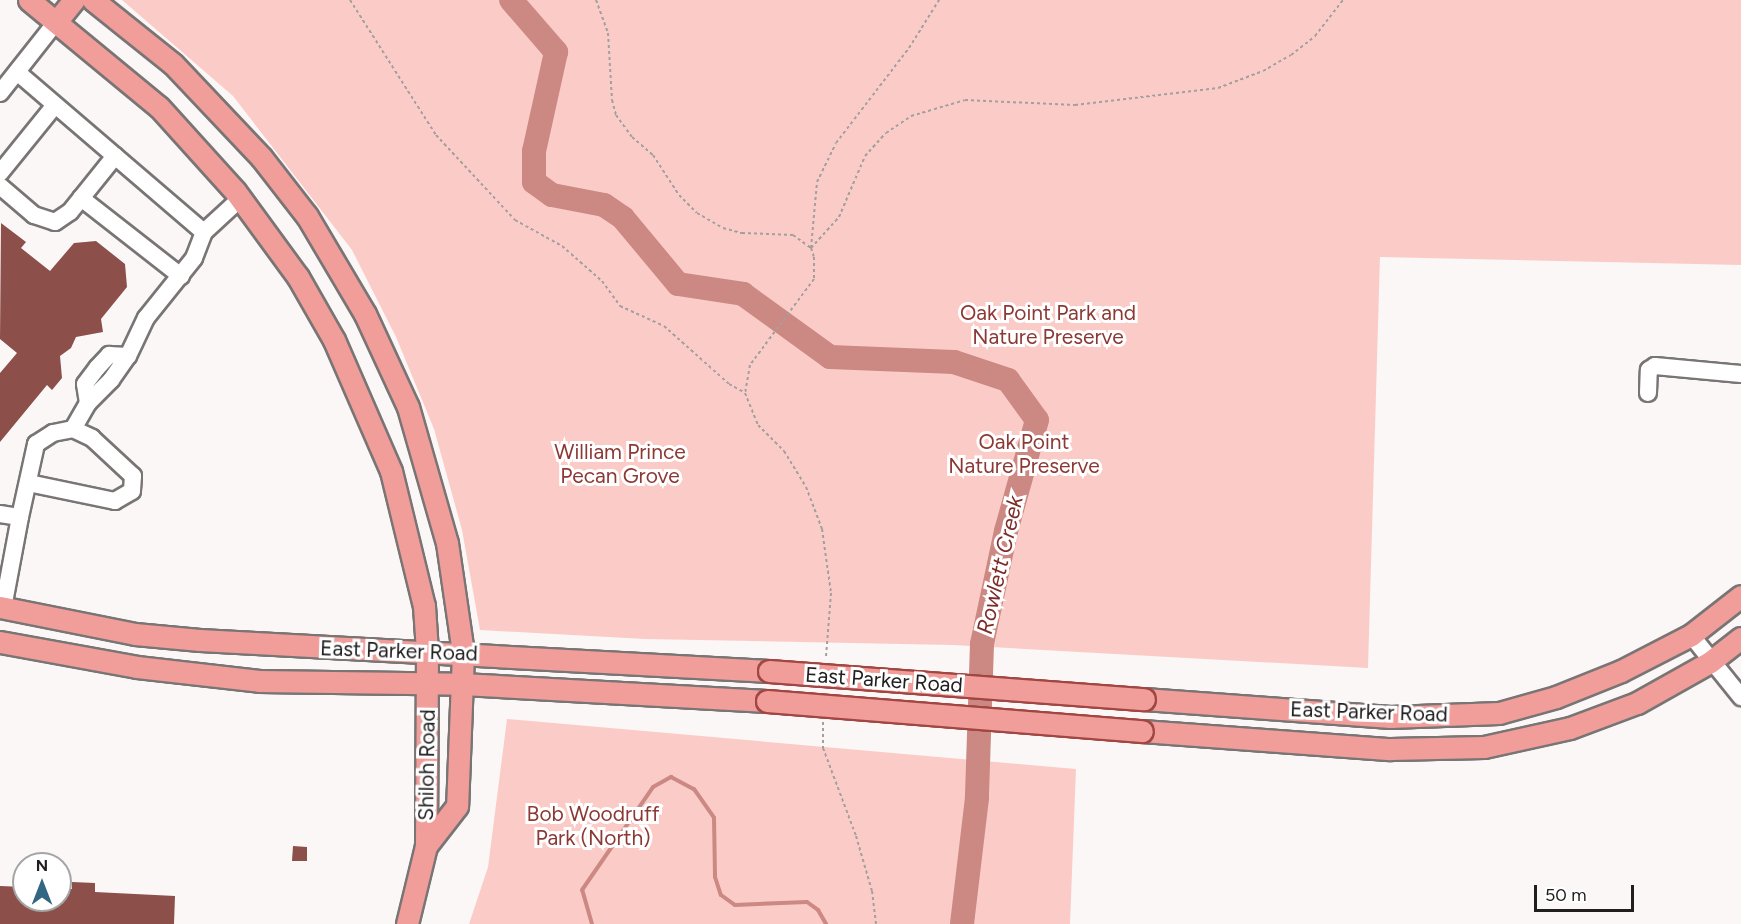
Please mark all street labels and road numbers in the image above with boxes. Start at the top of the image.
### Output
street label: East Parker Road [320,636,478,666]
street label: East Parker Road [804,662,964,698]
street label: East Parker Road [1290,697,1448,727]
street label: Shiloh Road [413,709,441,821]

